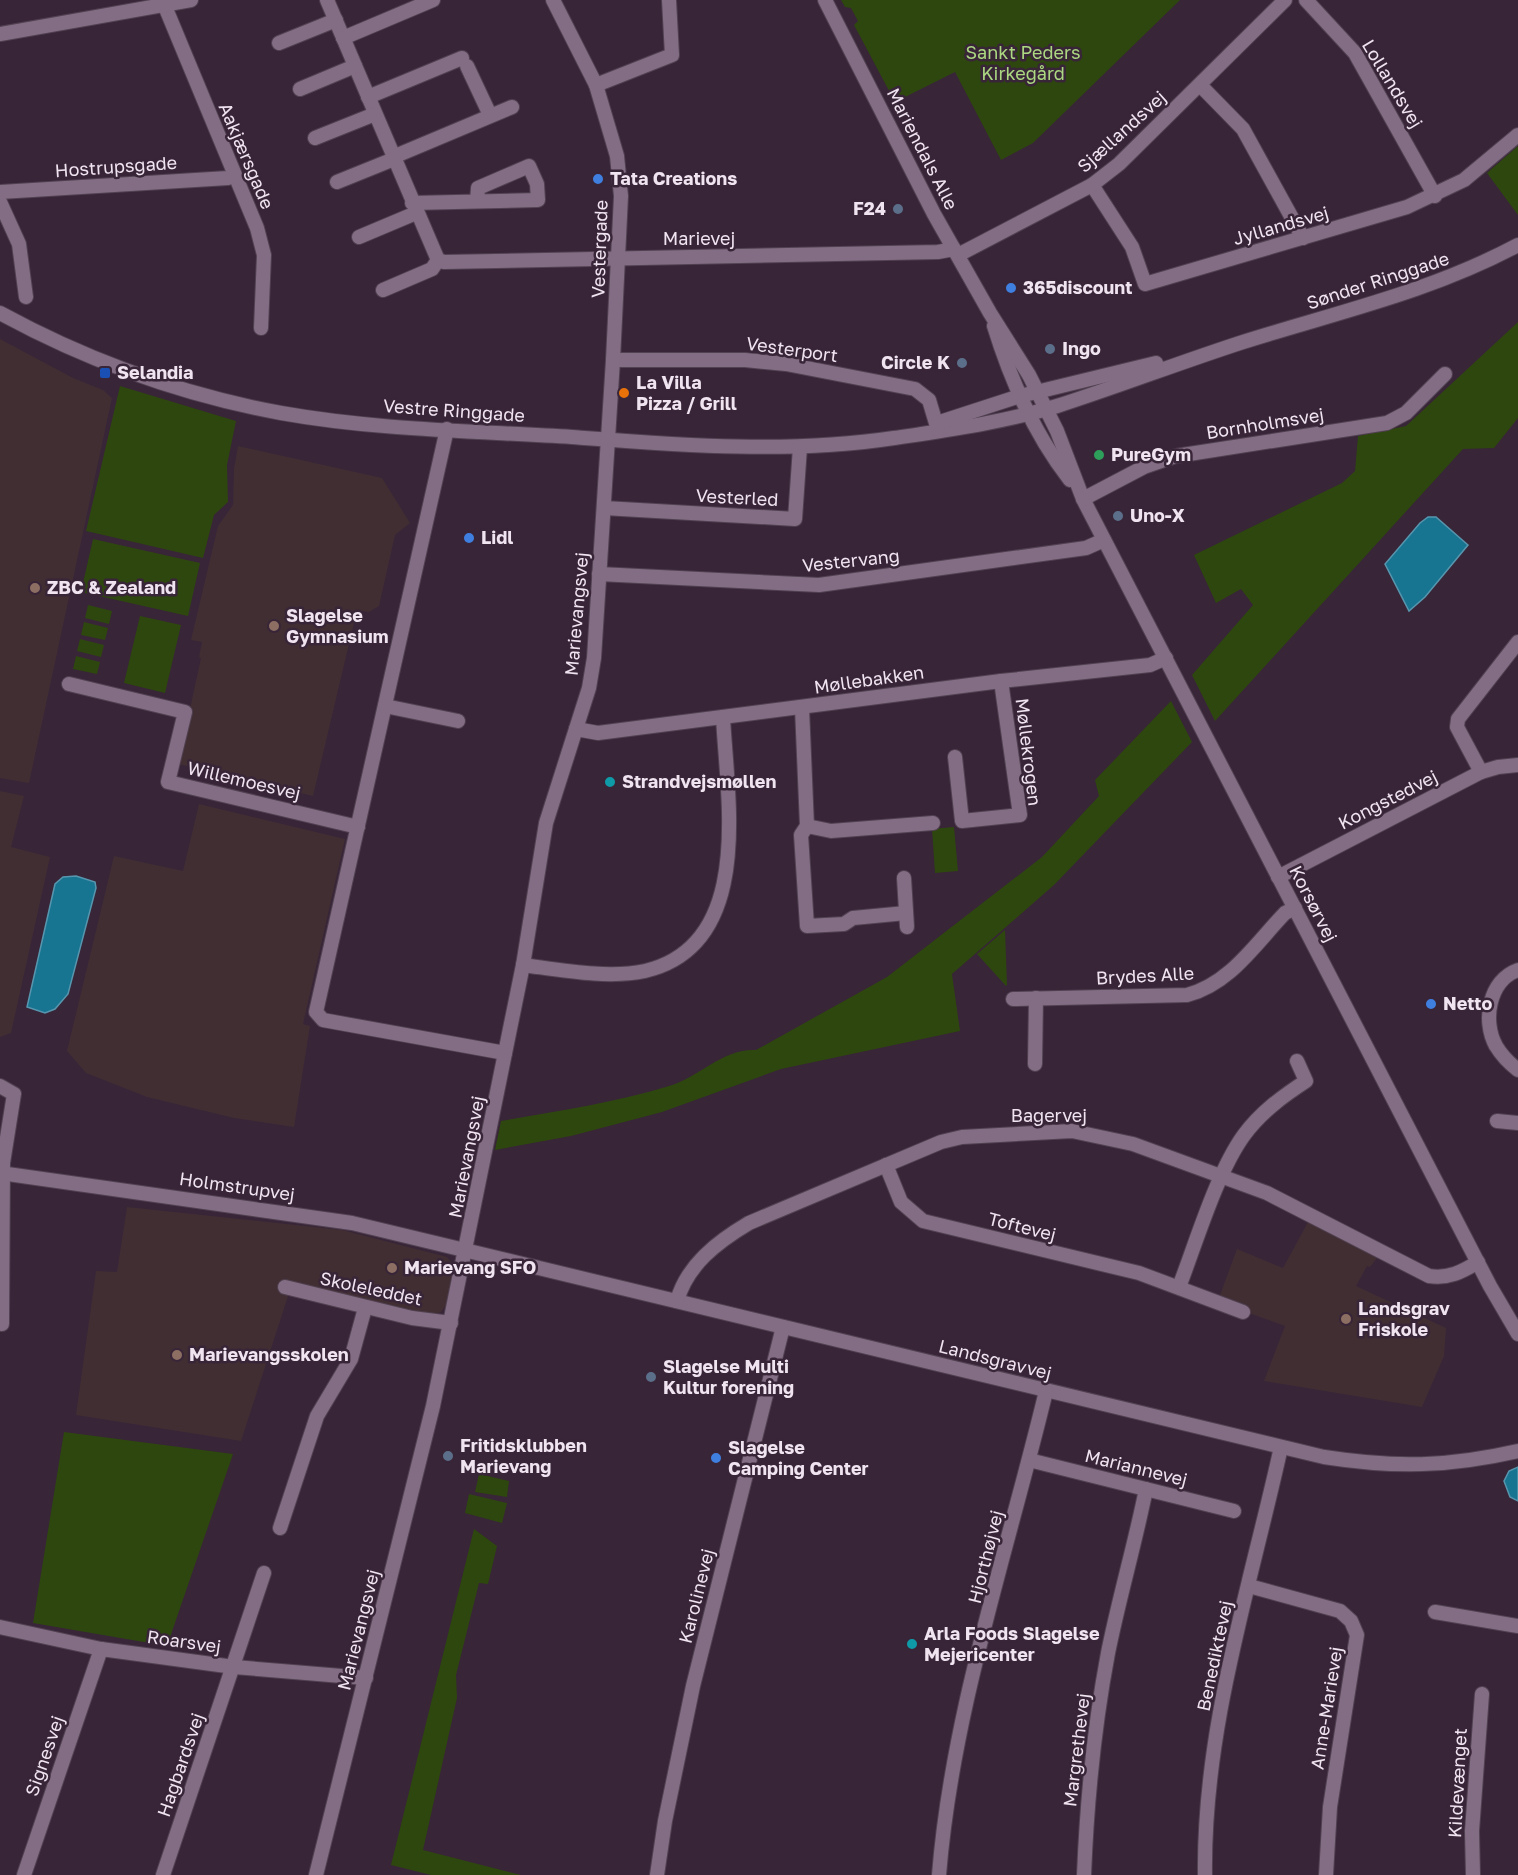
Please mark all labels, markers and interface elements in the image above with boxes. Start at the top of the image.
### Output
street label: Lollandsvej [1358,35,1428,132]
park label: Sankt Peders Kirkegård [965,41,1081,84]
street label: Mariendals Alle [883,84,963,213]
street label: Sjællandsvej [1073,86,1170,177]
street label: Aakjærsgade [215,99,279,212]
street label: Hostrupsgade [54,151,178,181]
place label: Tata Creations [610,167,737,189]
marker: Tata Creations [591,172,605,186]
place label: F24 [853,197,886,219]
street label: Vestergade [586,200,612,298]
street label: Jyllandsvej [1230,201,1331,249]
marker: F24 [891,202,905,216]
street label: Marievej [663,227,735,249]
street label: Sønder Ringgade [1304,247,1452,313]
place label: 365discount [1023,276,1132,298]
marker: 365discount [1004,281,1018,295]
street label: Vesterport [745,332,839,366]
place label: Ingo [1062,337,1101,359]
marker: Ingo [1043,342,1057,356]
place label: Circle K [881,351,950,373]
marker: Circle K [955,356,969,370]
place label: Selandia [117,361,193,383]
marker: Selandia [98,366,112,380]
place label: La Villa Pizza / Grill [636,371,737,414]
marker: La Villa Pizza / Grill [617,386,631,400]
street label: Vestre Ringgade [383,394,526,426]
street label: Bornholmsvej [1204,403,1325,443]
place label: PureGym [1111,443,1191,465]
marker: PureGym [1092,448,1106,462]
street label: Vesterled [695,484,779,510]
place label: Uno-X [1130,504,1185,526]
marker: Uno-X [1111,509,1125,523]
place label: Lidl [481,526,513,548]
marker: Lidl [462,531,476,545]
street label: Vestervang [801,544,901,576]
street label: Marievangsvej [560,551,592,677]
place label: ZBC & Zealand [47,576,176,598]
marker: ZBC & Zealand [28,581,42,595]
place label: Slagelse Gymnasium [286,604,389,647]
marker: Slagelse Gymnasium [267,619,281,633]
street label: Møllebakken [812,660,925,698]
street label: Møllekrogen [1011,697,1047,807]
street label: Willemoesvej [185,756,303,804]
street label: Kongstedvej [1334,765,1441,833]
place label: Strandvejsmøllen [622,770,776,792]
marker: Strandvejsmøllen [603,775,617,789]
street label: Korsørvej [1285,862,1342,945]
street label: Brydes Alle [1095,961,1195,989]
place label: Netto [1443,992,1492,1014]
marker: Netto [1424,997,1438,1011]
street label: Marievangsvej [443,1094,489,1220]
street label: Bagervej [1011,1104,1087,1126]
street label: Holmstrupvej [178,1167,296,1205]
street label: Toftevej [986,1207,1058,1245]
place label: Marievang SFO [404,1256,537,1278]
marker: Marievang SFO [385,1261,399,1275]
street label: Skoleleddet [318,1266,424,1310]
place label: Landsgrav Friskole [1358,1297,1450,1340]
marker: Landsgrav Friskole [1339,1312,1353,1326]
street label: Landsgravvej [936,1334,1054,1384]
place label: Marievangsskolen [189,1343,349,1365]
marker: Marievangsskolen [170,1348,184,1362]
place label: Slagelse Multi Kultur forening [663,1355,794,1398]
marker: Slagelse Multi Kultur forening [644,1370,658,1384]
place label: Fritidsklubben Marievang [460,1434,587,1477]
place label: Slagelse Camping Center [728,1436,869,1479]
street label: Mariannevej [1083,1444,1190,1490]
marker: Fritidsklubben Marievang [441,1449,455,1463]
marker: Slagelse Camping Center [709,1451,723,1465]
street label: Hjorthøjvej [963,1508,1007,1606]
street label: Karolinevej [674,1546,718,1645]
street label: Marievangsvej [332,1567,384,1693]
street label: Benediktevej [1192,1598,1236,1713]
place label: Arla Foods Slagelse Mejericenter [924,1622,1100,1665]
street label: Roarsvej [146,1625,223,1657]
marker: Arla Foods Slagelse Mejericenter [905,1637,919,1651]
street label: Anne-Marievej [1305,1645,1347,1771]
street label: Margrethevej [1058,1692,1094,1808]
street label: Hagbardsvej [152,1710,208,1820]
street label: Signesvej [20,1713,68,1799]
street label: Kildevænget [1443,1727,1471,1839]

